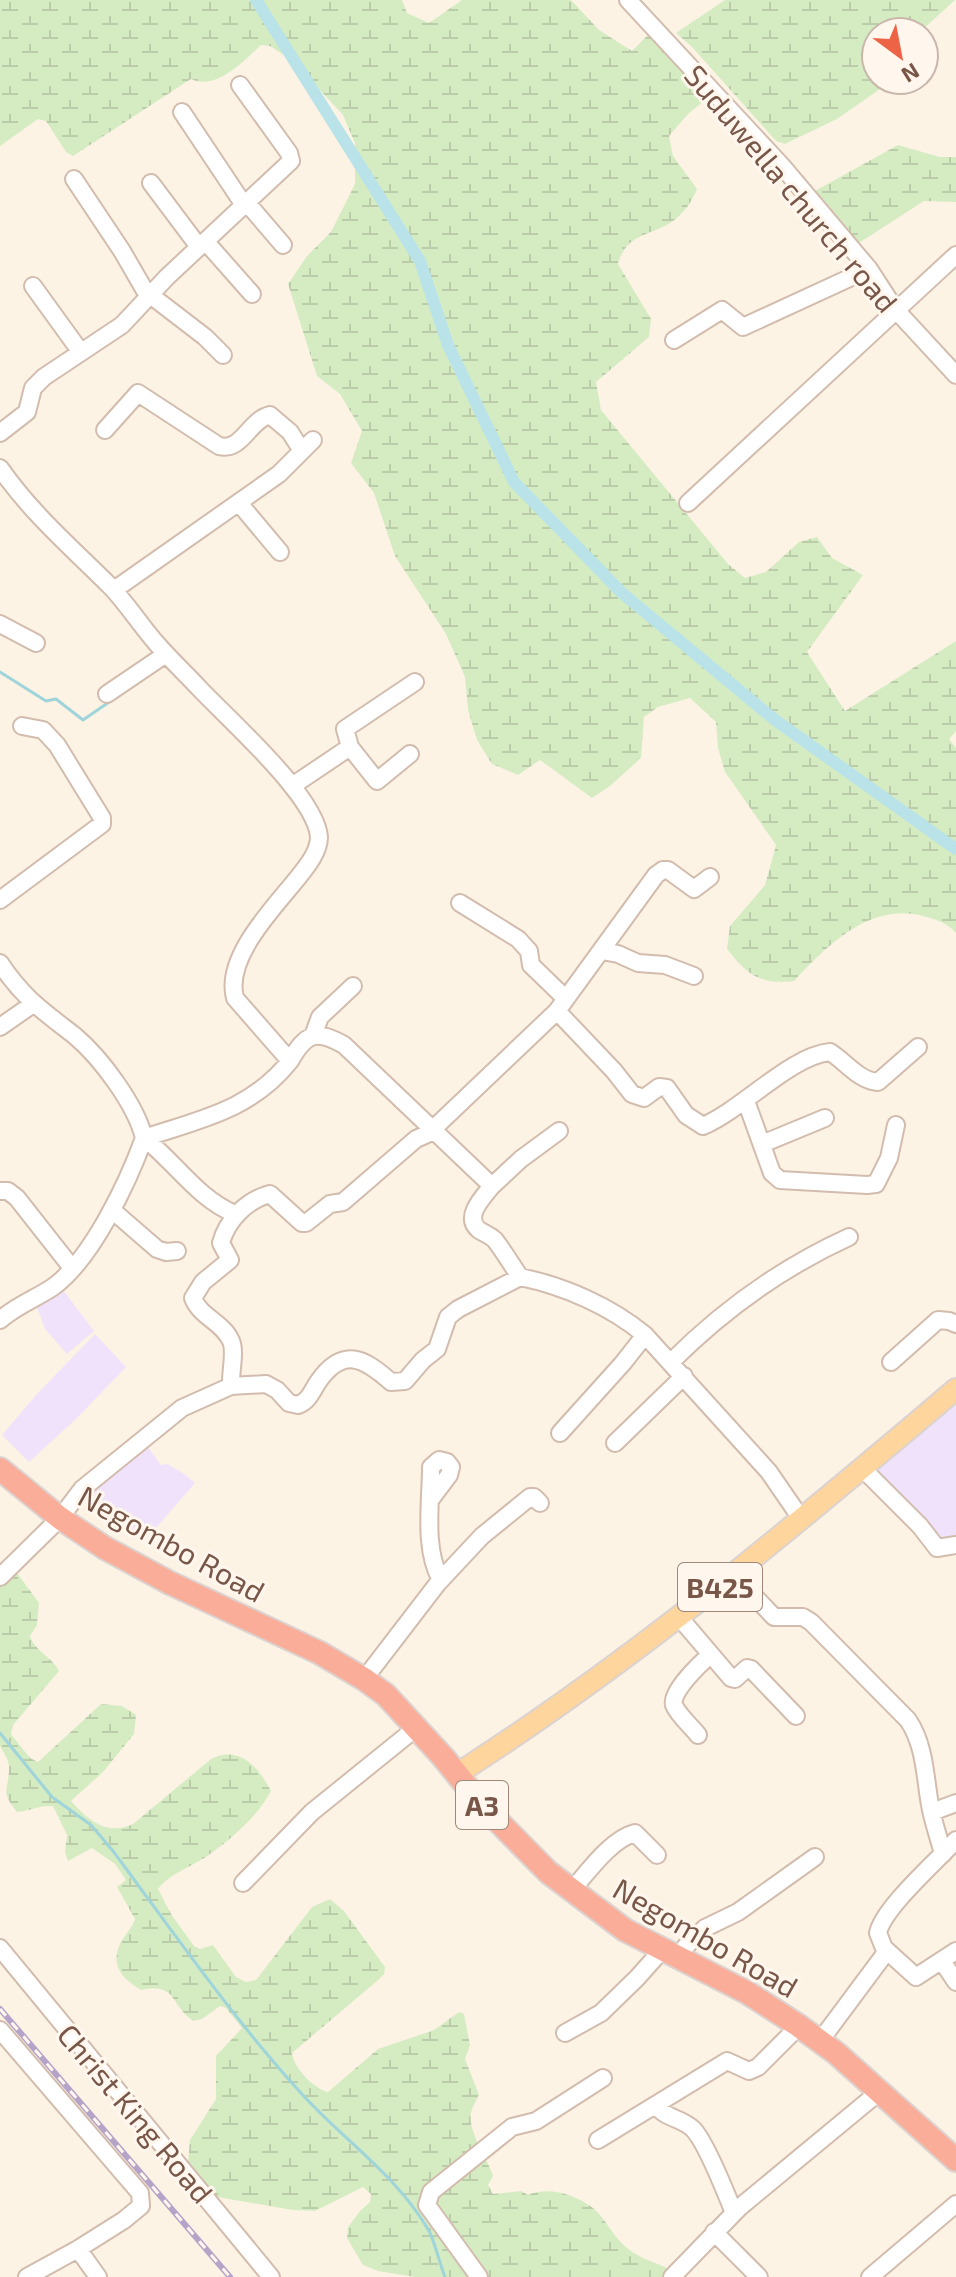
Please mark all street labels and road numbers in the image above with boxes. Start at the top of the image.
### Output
street label: Suduwella church road [678,57,906,319]
street label: Negombo Road [73,1477,271,1609]
road number: B425 [678,1563,762,1611]
road number: A3 [456,1781,508,1829]
street label: Negombo Road [607,1870,805,2004]
street label: Christ King Road [51,2016,221,2210]

